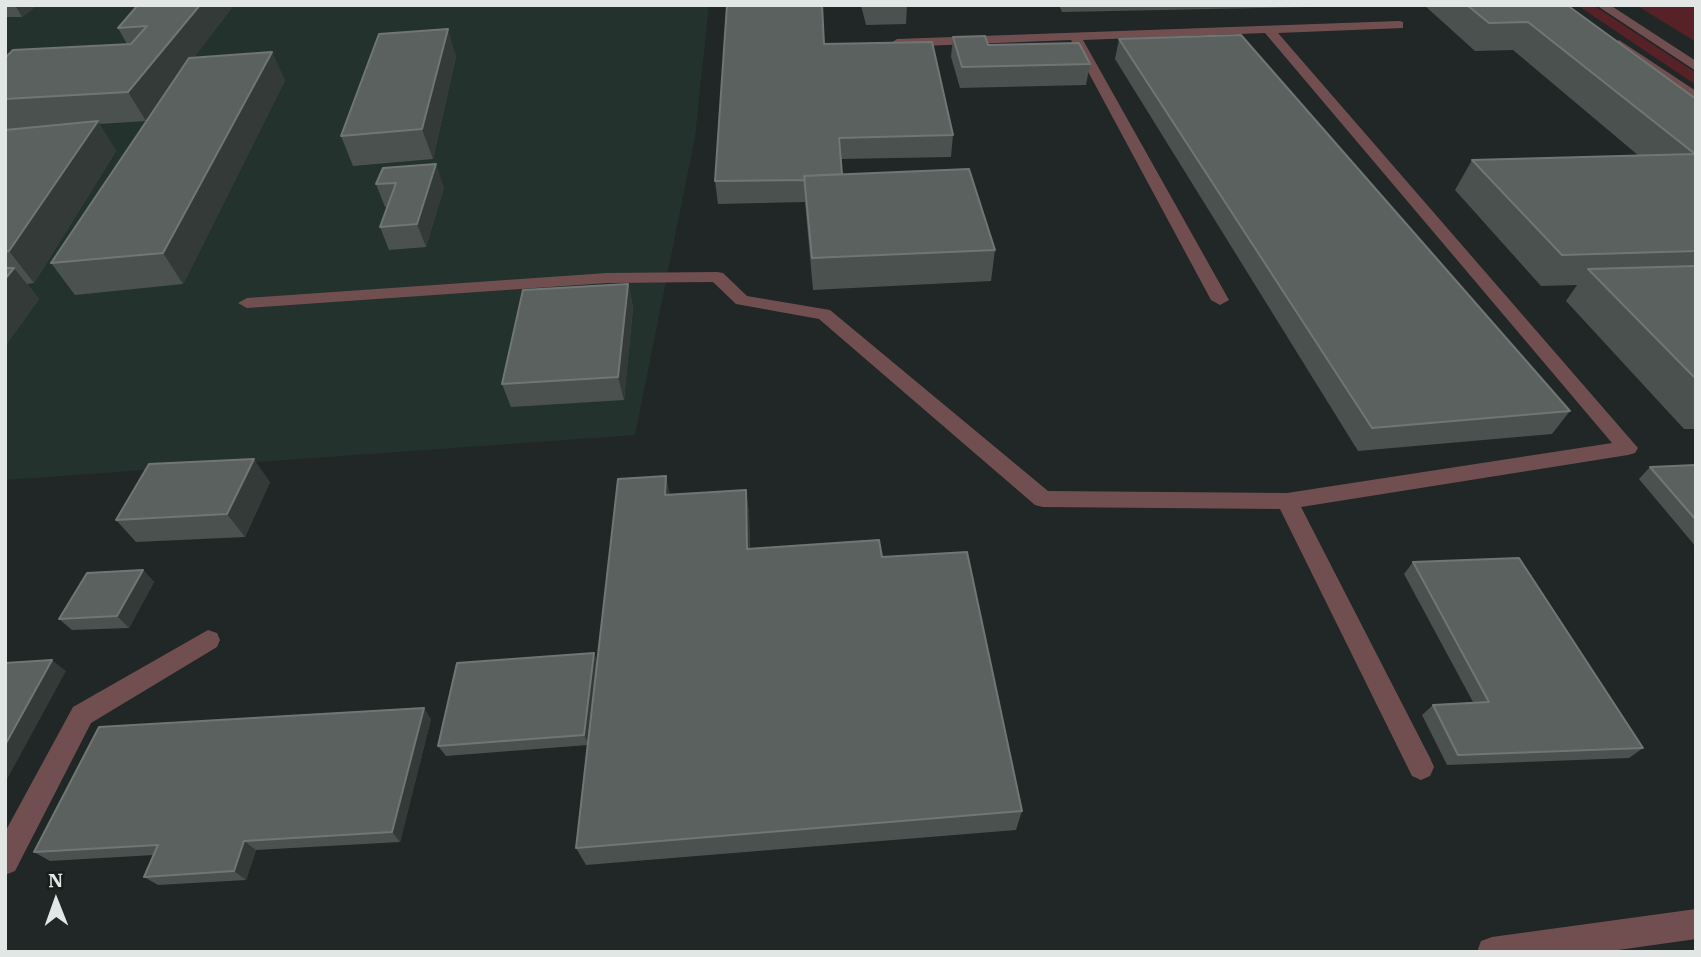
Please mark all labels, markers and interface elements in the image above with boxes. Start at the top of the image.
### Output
north arrow [21,866,91,936]
text: N [48,868,63,892]

